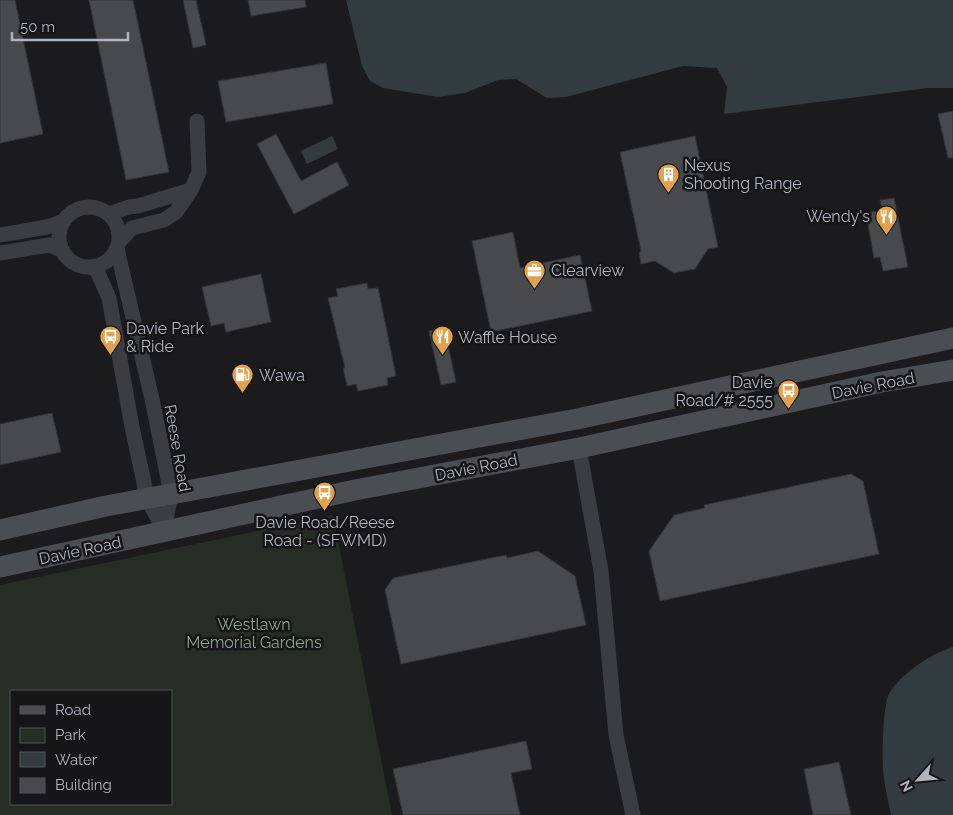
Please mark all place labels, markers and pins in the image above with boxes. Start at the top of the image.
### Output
place label: Nexus Shooting Range [684,156,802,193]
building icon: Nexus Shooting Range [656,162,680,193]
restaurant icon: Wendy's [874,204,898,235]
place label: Wendy's [806,207,870,226]
office icon: Clearview [523,258,547,289]
place label: Clearview [551,261,624,280]
place label: Davie Park & Ride [126,319,205,356]
bus stop icon: Davie Park & Ride [98,325,122,356]
restaurant icon: Waffle House [430,325,454,356]
place label: Waffle House [458,328,557,347]
fuel station icon: Wawa [231,363,255,394]
place label: Wawa [259,366,305,385]
place label: Davie Road/# 2555 [676,373,773,410]
bus stop icon: Davie Road/# 2555 [777,379,801,410]
bus stop icon: Davie Road/Reese Road - (SFWMD) [313,481,337,512]
place label: Davie Road/Reese Road - (SFWMD) [255,513,395,550]

